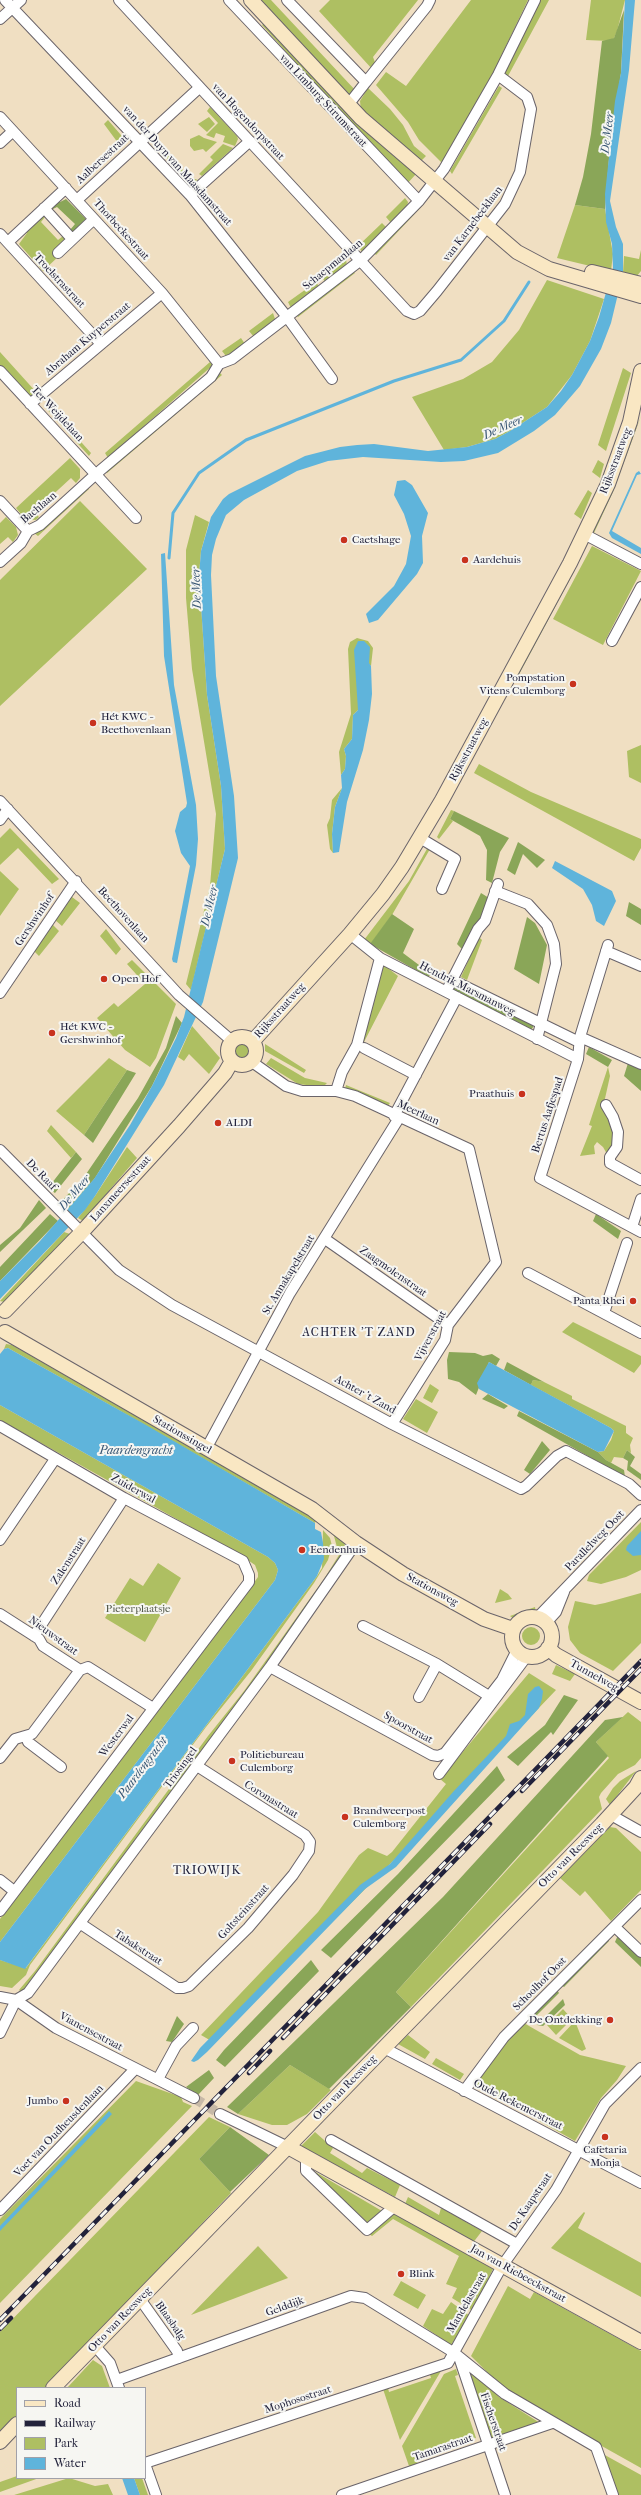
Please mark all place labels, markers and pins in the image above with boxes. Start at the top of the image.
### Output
place label: Caetshage [352,533,400,547]
marker: Caetshage [339,535,349,545]
place label: Aardehuis [473,553,521,567]
marker: Aardehuis [460,555,470,565]
place label: Pompstation Vitens Culemborg [480,671,565,697]
marker: Pompstation Vitens Culemborg [568,679,578,689]
place label: Hét KWC - Beethovenlaan [101,710,171,736]
marker: Hét KWC - Beethovenlaan [88,718,98,728]
place label: Open Hof [112,972,159,986]
marker: Open Hof [99,974,109,984]
place label: Hét KWC - Gershwinhof [60,1020,121,1046]
marker: Hét KWC - Gershwinhof [47,1028,57,1038]
place label: Praathuis [469,1087,514,1101]
marker: Praathuis [517,1089,527,1099]
place label: ALDI [226,1116,252,1130]
marker: ALDI [213,1118,223,1128]
place label: Panta Rhei [573,1294,625,1308]
marker: Panta Rhei [628,1296,638,1306]
place label: Eendenhuis [310,1543,366,1557]
marker: Eendenhuis [297,1545,307,1555]
place label: Politiebureau Culemborg [240,1748,304,1774]
marker: Politiebureau Culemborg [227,1756,237,1766]
place label: Brandweerpost Culemborg [353,1804,426,1830]
marker: Brandweerpost Culemborg [340,1812,350,1822]
place label: De Ontdekking [529,2013,602,2027]
marker: De Ontdekking [605,2015,615,2025]
place label: Jumbo [27,2094,58,2108]
marker: Jumbo [61,2096,71,2106]
marker: Cafetaria Monja [600,2132,610,2142]
place label: Cafetaria Monja [583,2143,627,2169]
place label: Blink [409,2267,435,2281]
marker: Blink [396,2269,406,2279]

